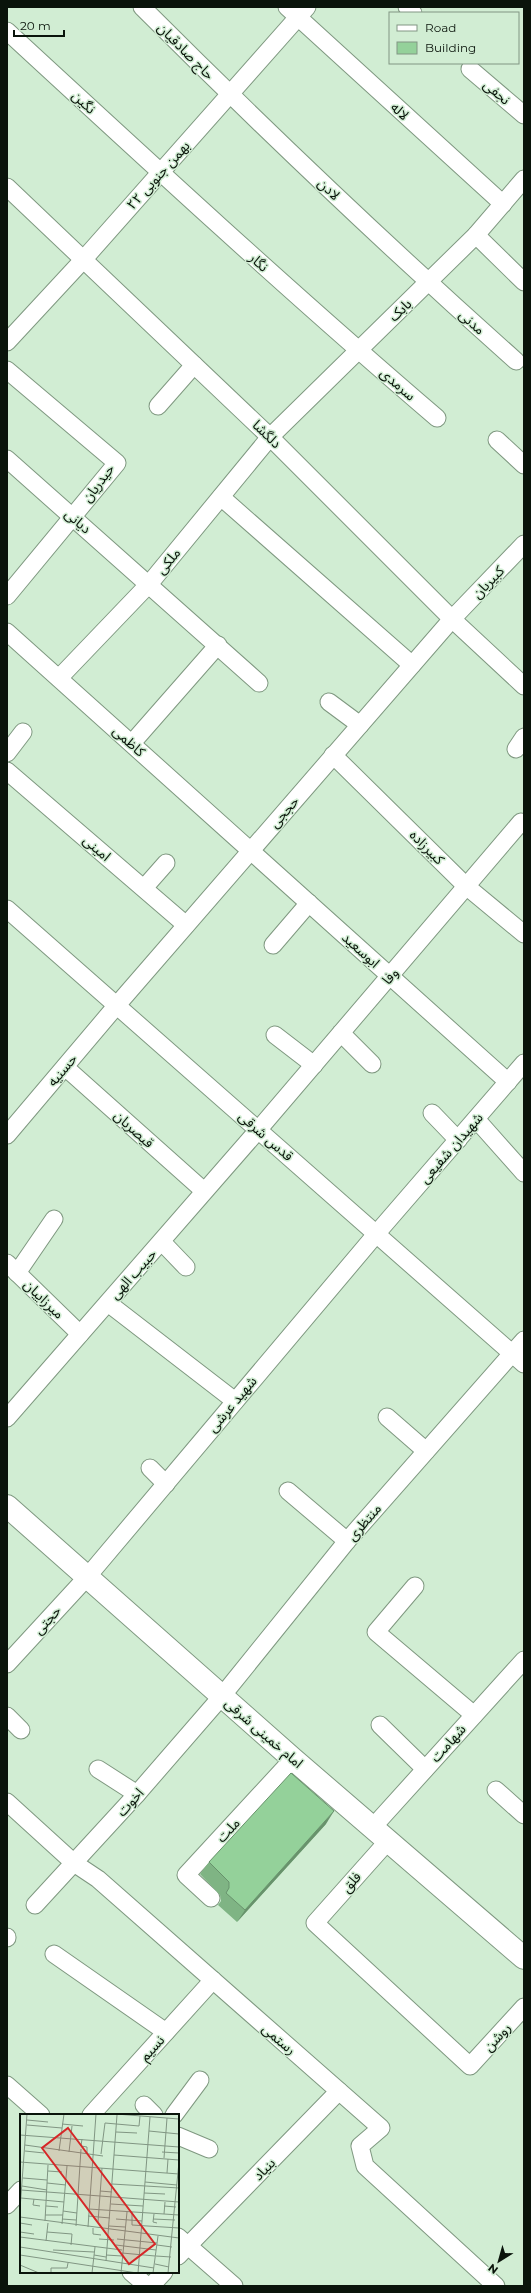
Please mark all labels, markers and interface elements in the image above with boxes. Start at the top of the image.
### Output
scale bar [14,12,64,38]
legend [389,12,519,64]
text: 20 m [20,18,51,33]
street label: حاج صادقیان [152,19,218,85]
text: Road [425,20,456,35]
text: Building [425,40,476,55]
street label: نجفی [480,75,514,109]
street label: نگین [68,86,100,118]
street label: لاله [387,98,413,124]
street label: ۲۲ بهمن جنوبی [122,137,194,213]
street label: لادن [314,174,344,204]
street label: نگار [245,248,273,276]
street label: بابک [385,295,416,325]
street label: مدنی [455,306,489,338]
street label: سرمدی [376,364,420,404]
street label: دلگشا [249,416,285,452]
street label: حیدریان [78,460,118,506]
street label: دیانی [61,505,95,538]
street label: ملکی [152,544,184,578]
street label: کبیریان [468,562,508,602]
street label: کاظمی [109,722,149,760]
street label: حججی [265,792,303,832]
street label: کبیرزاده [406,826,448,868]
street label: امینی [79,831,115,865]
street label: ابوسعید [338,928,384,972]
street label: وفا [378,964,402,988]
street label: حسنیه [43,1050,81,1090]
street label: قیصریان [110,1106,158,1152]
street label: قدس شرقی [235,1107,297,1165]
street label: شهیدان شفیعی [415,1109,487,1187]
street label: حبیب الهی [106,1245,160,1303]
street label: میرزاییان [20,1275,68,1323]
street label: شهید عرشی [203,1372,261,1436]
street label: منتظری [343,1500,385,1544]
street label: حجتی [29,1602,65,1638]
street label: امام خمینی شرقی [220,1694,307,1774]
street label: شهامت [426,1720,470,1766]
street label: اخوت [113,1784,147,1820]
street label: ملت [212,1814,244,1846]
street label: فلق [337,1868,366,1897]
street label: رستمی [258,2019,300,2059]
street label: روشن [479,2019,515,2055]
street label: نسیم [136,2031,170,2066]
inset map [20,2114,179,2273]
street label: بنیاد [249,2154,279,2184]
north arrow [479,2241,519,2281]
text: N [485,2261,501,2277]

